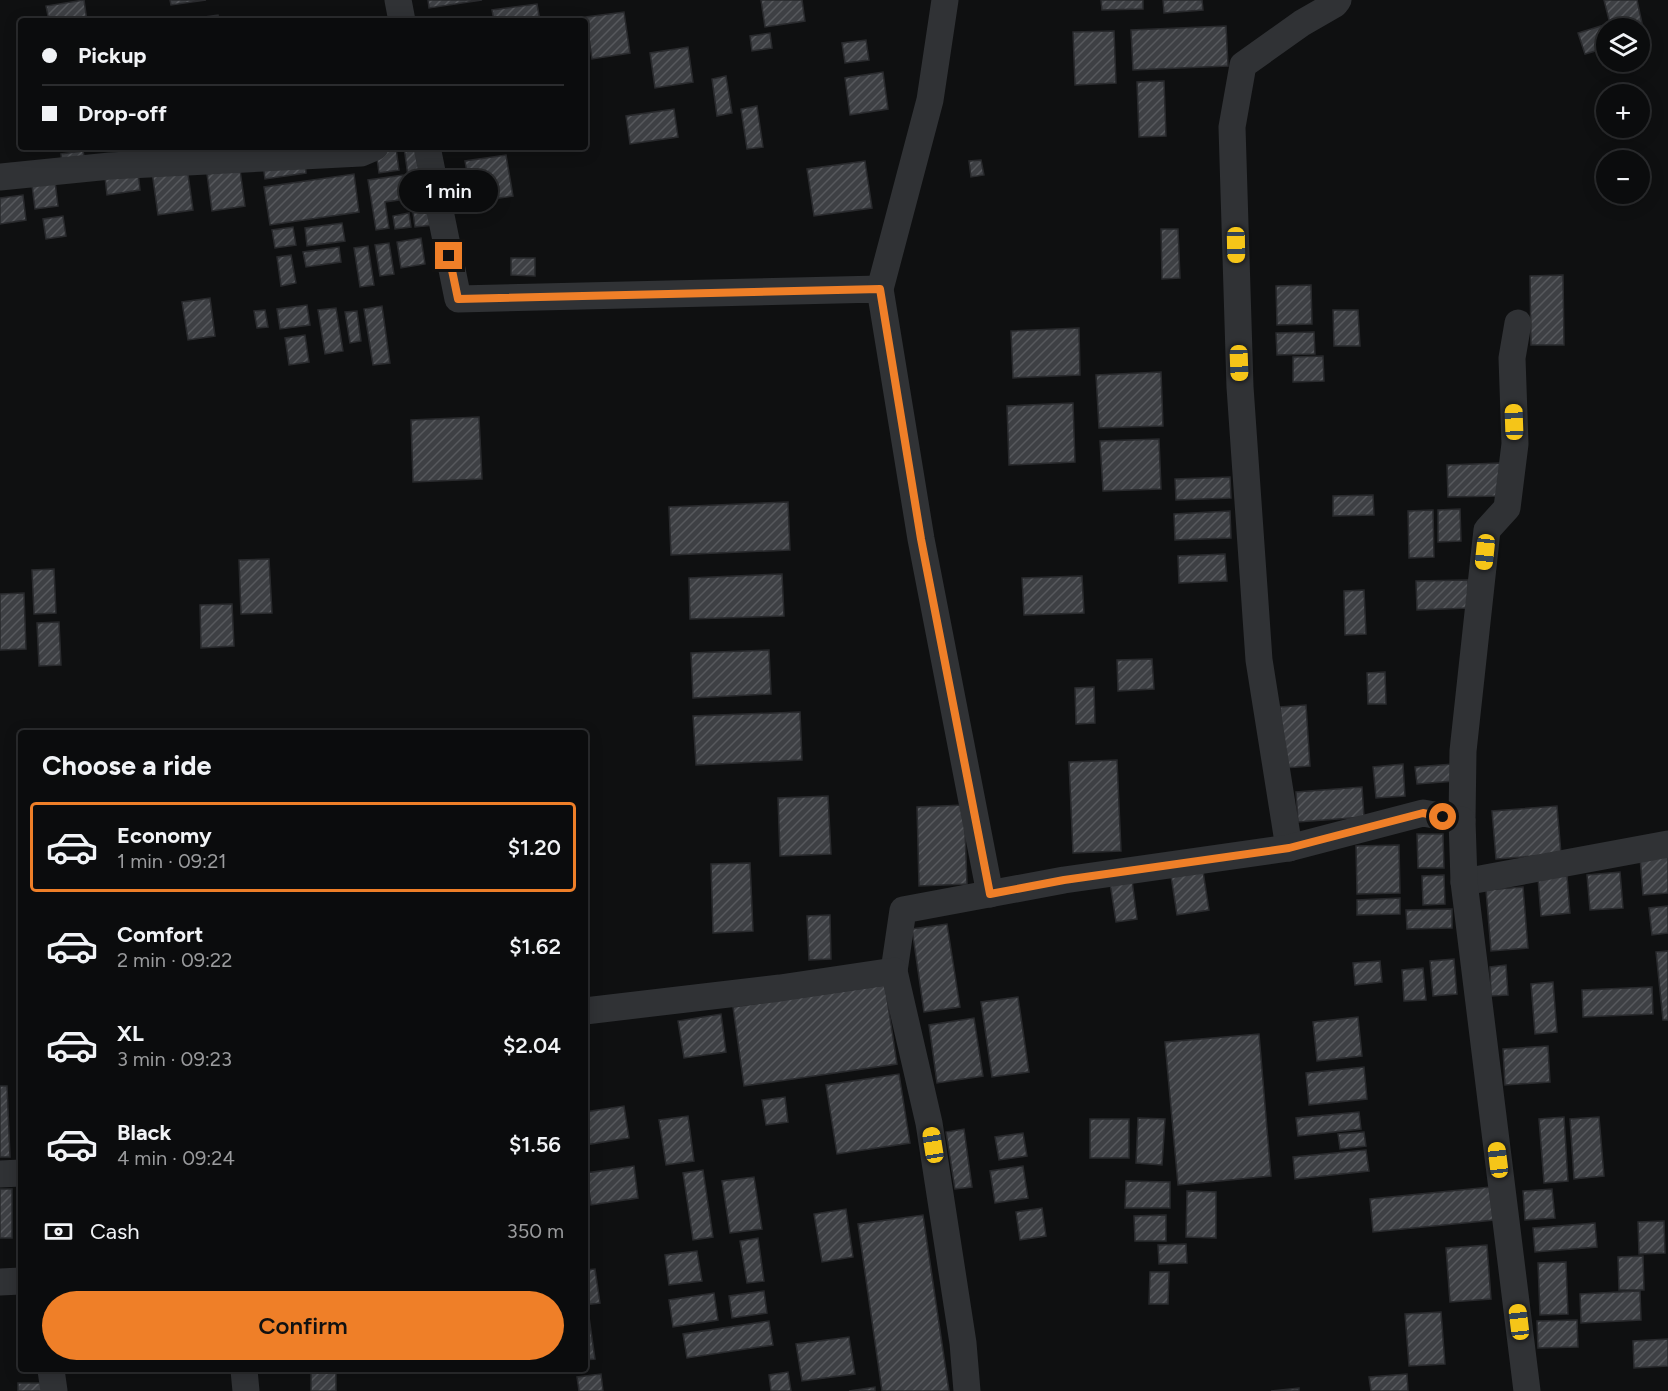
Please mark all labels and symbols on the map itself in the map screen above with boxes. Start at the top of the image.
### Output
callout: 1 min [400,169,498,211]
car [1227,227,1245,263]
route end [435,242,462,269]
car [1229,345,1249,381]
car [1504,404,1524,440]
car [1474,533,1496,571]
route start [1429,803,1456,830]
car [921,1126,945,1164]
car [1487,1141,1509,1179]
car [1508,1303,1530,1341]

